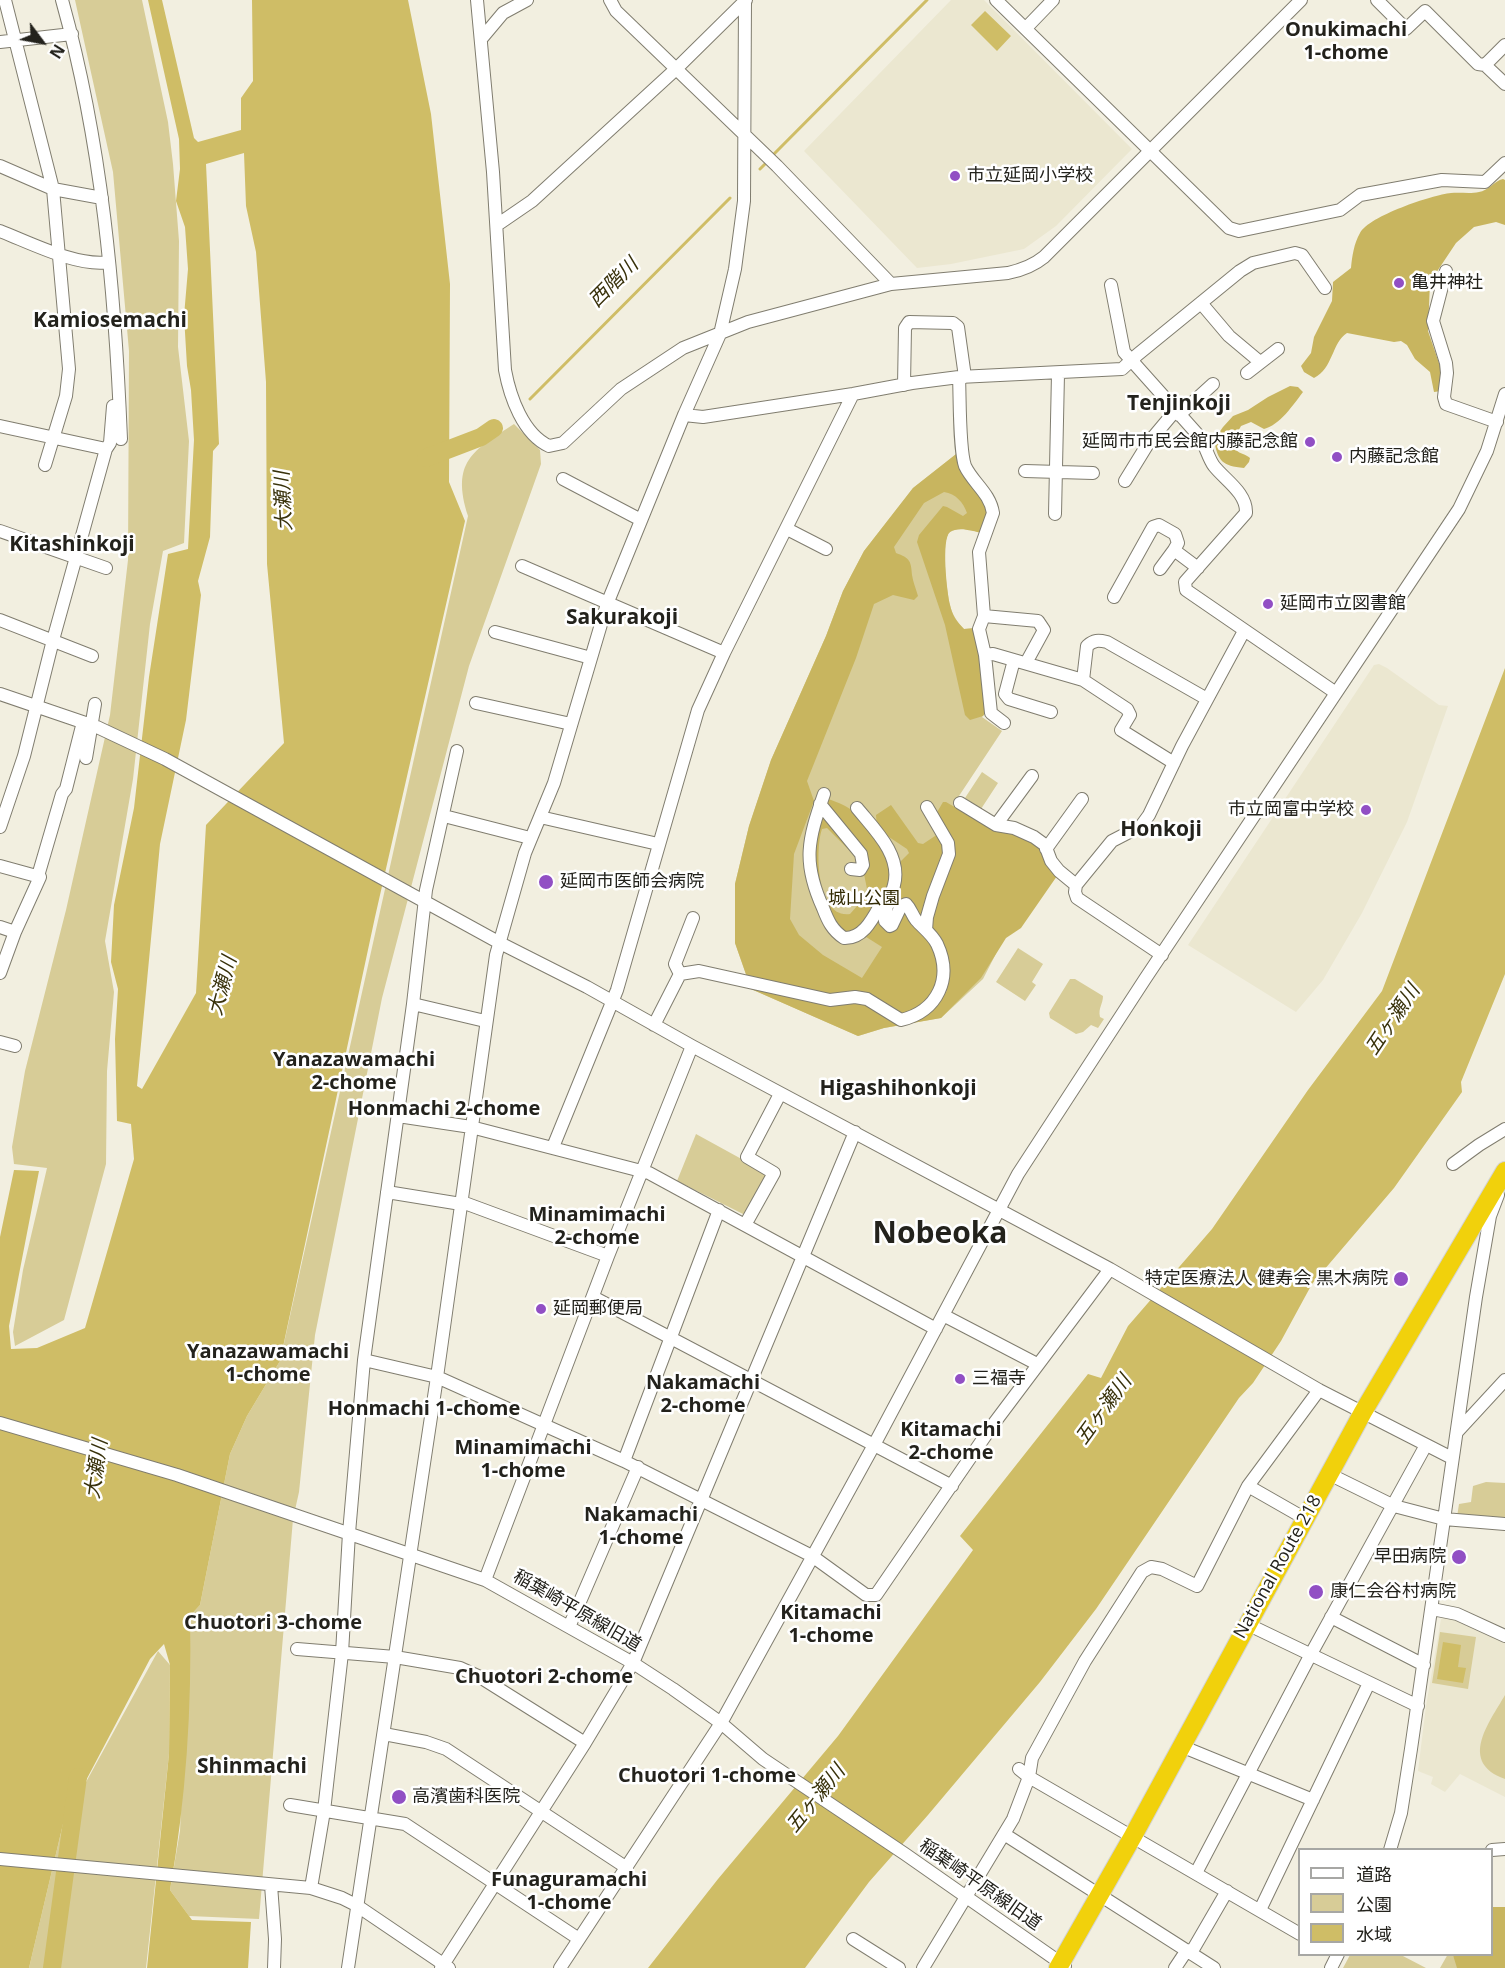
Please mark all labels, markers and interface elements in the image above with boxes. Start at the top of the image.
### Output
north arrow [12,12,72,72]
district label: Onukimachi 1-chome [1285,18,1407,65]
text: N [44,40,70,63]
place label: 市立延岡小学校 [967,165,1093,187]
marker: 市立延岡小学校 [948,169,962,183]
water label: 西階川 [584,253,644,313]
place label: 亀井神社 [1411,272,1483,294]
marker: 亀井神社 [1392,276,1406,290]
district label: Kamiosemachi [33,308,187,334]
district label: Tenjinkoji [1127,391,1231,417]
place label: 延岡市市民会館内藤記念館 [1082,431,1298,453]
marker: 延岡市市民会館内藤記念館 [1303,435,1317,449]
place label: 内藤記念館 [1349,446,1439,468]
marker: 内藤記念館 [1330,450,1344,464]
water label: 大瀬川 [270,470,298,532]
district label: Kitashinkoji [9,532,135,558]
place label: 延岡市立図書館 [1280,593,1406,615]
marker: 延岡市立図書館 [1261,597,1275,611]
district label: Sakurakoji [566,605,678,631]
place label: 市立岡富中学校 [1228,799,1354,821]
marker: 市立岡富中学校 [1359,803,1373,817]
district label: Honkoji [1120,817,1202,843]
place label: 延岡市医師会病院 [560,871,704,893]
marker: 延岡市医師会病院 [537,873,555,891]
park label: 城山公園 [828,888,900,910]
water label: 大瀬川 [204,954,242,1018]
water label: 五ヶ瀬川 [1361,980,1425,1060]
district label: Yanazawamachi 2-chome [273,1048,435,1095]
district label: Higashihonkoji [819,1076,977,1102]
district label: Honmachi 2-chome [348,1097,540,1121]
district label: Minamimachi 2-chome [528,1203,666,1250]
district label: Nobeoka [873,1216,1007,1252]
place label: 特定医療法人 健寿会 黒木病院 [1145,1268,1388,1290]
marker: 特定医療法人 健寿会 黒木病院 [1392,1270,1410,1288]
place label: 延岡郵便局 [553,1298,643,1320]
marker: 延岡郵便局 [534,1302,548,1316]
district label: Yanazawamachi 1-chome [187,1340,349,1387]
place label: 三福寺 [972,1368,1026,1390]
district label: Nakamachi 2-chome [646,1371,760,1418]
water label: 五ヶ瀬川 [1071,1371,1137,1449]
marker: 三福寺 [953,1372,967,1386]
district label: Honmachi 1-chome [328,1397,520,1421]
district label: Kitamachi 2-chome [900,1418,1002,1465]
district label: Minamimachi 1-chome [454,1436,592,1483]
water label: 大瀬川 [81,1438,113,1500]
street label: National Route 218 [1230,1492,1326,1642]
district label: Nakamachi 1-chome [584,1503,698,1550]
place label: 早田病院 [1374,1546,1446,1568]
marker: 早田病院 [1450,1548,1468,1566]
street label: 稲葉崎平原線旧道 [509,1566,645,1656]
place label: 康仁会谷村病院 [1330,1581,1456,1603]
marker: 康仁会谷村病院 [1307,1583,1325,1601]
district label: Kitamachi 1-chome [780,1601,882,1648]
district label: Chuotori 3-chome [184,1611,362,1635]
district label: Chuotori 2-chome [455,1665,633,1689]
district label: Shinmachi [197,1754,307,1780]
water label: 五ヶ瀬川 [782,1760,850,1838]
district label: Chuotori 1-chome [618,1764,796,1788]
place label: 高濱歯科医院 [412,1786,520,1808]
marker: 高濱歯科医院 [390,1788,408,1806]
street label: 稲葉崎平原線旧道 [915,1835,1045,1935]
legend [1298,1848,1493,1956]
text: 道路 [1356,1862,1392,1886]
district label: Funaguramachi 1-chome [491,1868,647,1915]
text: 公園 [1356,1892,1392,1916]
text: 水域 [1356,1922,1392,1946]

